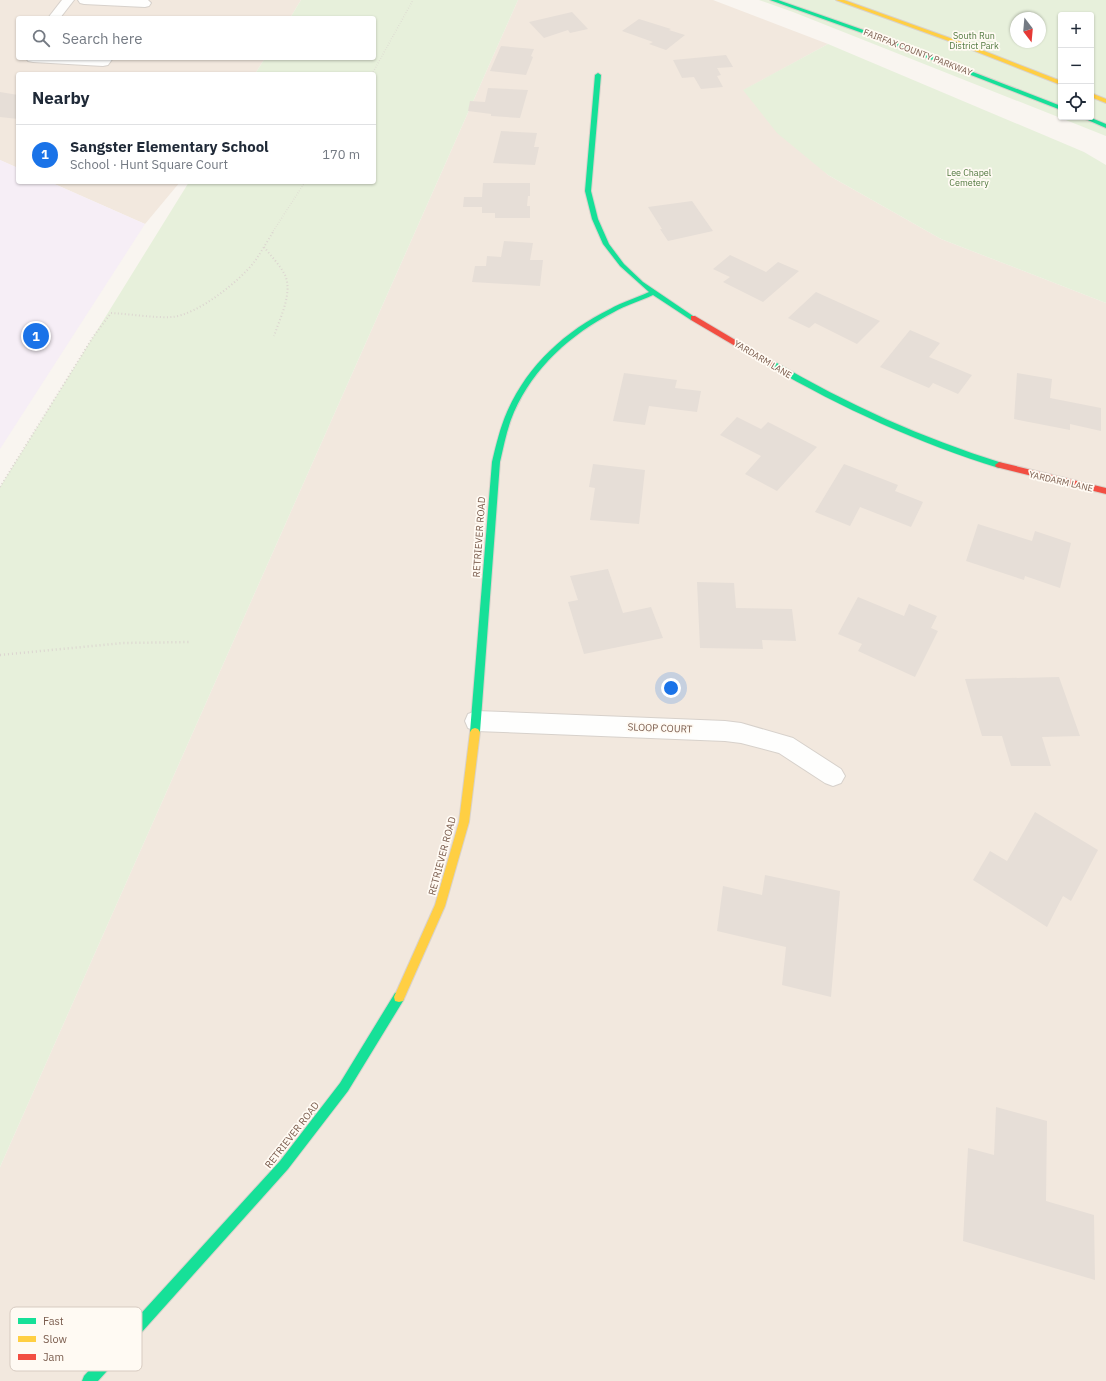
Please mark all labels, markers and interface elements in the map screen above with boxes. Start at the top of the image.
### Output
north arrow [1010,12,1046,48]
map controls [1058,12,1094,120]
button: + [1058,12,1094,48]
search box [16,16,376,60]
street label: FAIRFAX COUNTY PARKWAY [862,26,975,78]
icon: search [30,27,52,49]
text: Search here [62,29,142,48]
park label: South Run District Park [949,30,999,51]
button: − [1058,48,1094,84]
button: locate [1058,84,1094,120]
text: Nearby [32,87,90,109]
text: Sangster Elementary School [70,137,269,156]
text: 1 [41,146,49,163]
text: 170 m [322,146,360,163]
text: School · Hunt Square Court [70,156,228,173]
park label: Lee Chapel Cemetery [947,167,992,188]
pin: 1 [23,321,49,351]
street label: YARDARM LANE [732,337,794,381]
street label: YARDARM LANE [1028,468,1094,494]
street label: RETRIEVER ROAD [470,496,488,578]
your location [661,678,681,698]
street label: SLOOP COURT [627,720,693,736]
street label: RETRIEVER ROAD [425,815,459,897]
street label: RETRIEVER ROAD [262,1099,322,1171]
legend [10,1307,142,1371]
text: Fast [43,1314,64,1328]
text: Slow [43,1332,67,1346]
text: Jam [43,1350,64,1364]

